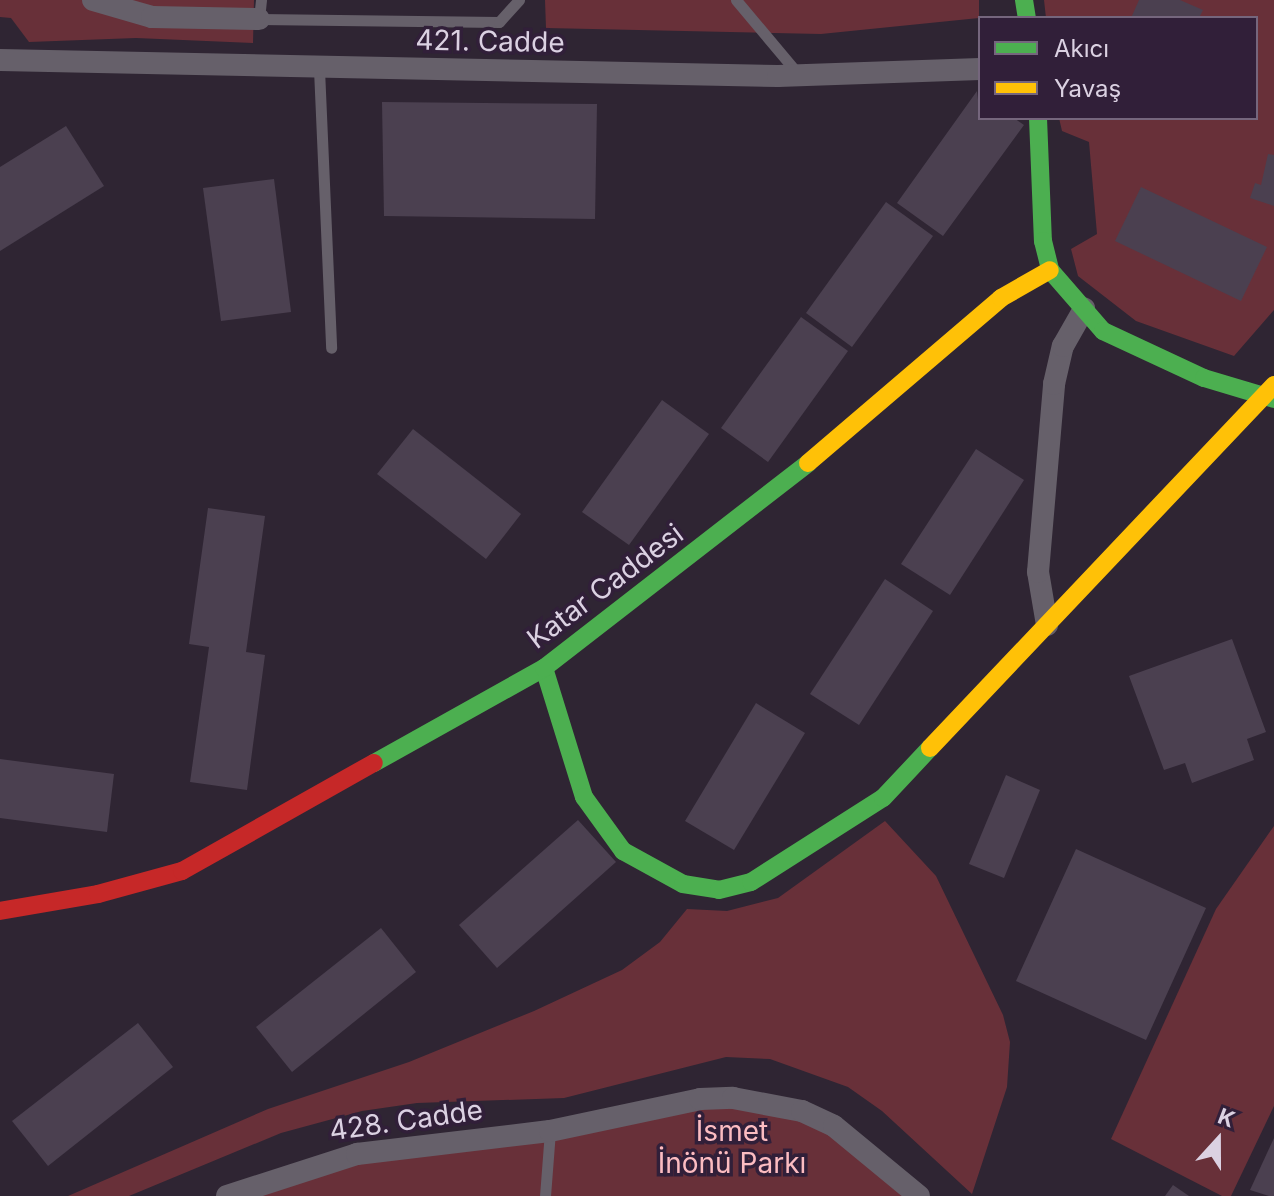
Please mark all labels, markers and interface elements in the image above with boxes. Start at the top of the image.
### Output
legend [978,16,1258,120]
street label: 421. Cadde [415,23,565,59]
text: Akıcı [1054,34,1109,63]
text: Yavaş [1054,74,1121,103]
street label: Katar Caddesi [520,517,690,655]
street label: 428. Cadde [327,1093,485,1147]
north arrow [1178,1100,1258,1180]
text: K [1215,1103,1239,1133]
park label: İsmet İnönü Parkı [658,1114,806,1180]

